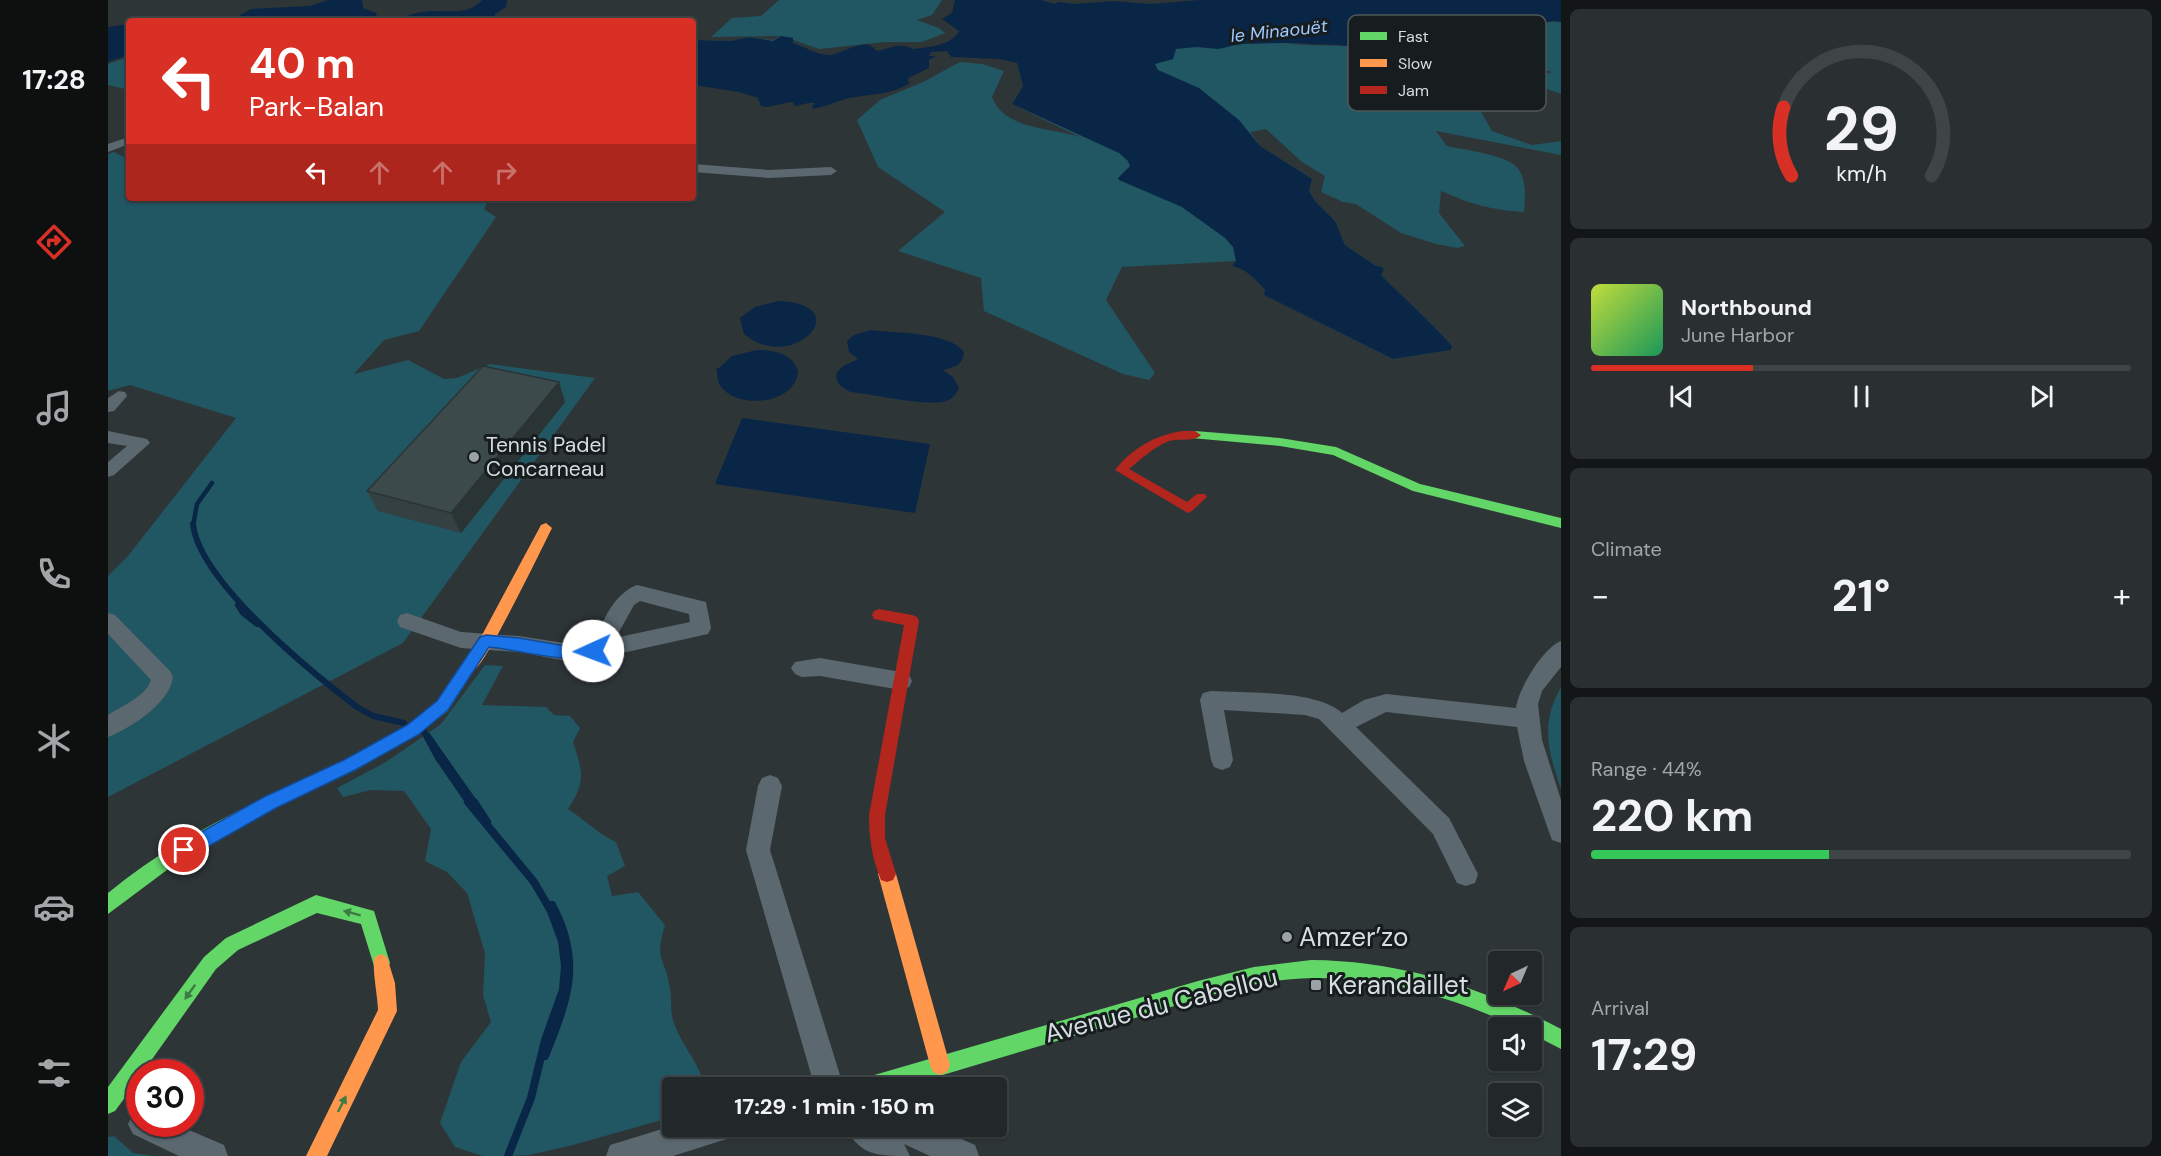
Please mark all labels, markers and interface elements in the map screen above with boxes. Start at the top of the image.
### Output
water label: le Minaouët [1229,14,1330,48]
legend [1348,15,1546,111]
text: Fast [1398,26,1429,47]
text: 40 m [249,36,355,91]
icon: left [150,42,228,120]
text: Slow [1398,53,1432,74]
text: 17:28 [22,62,86,97]
text: Jam [1398,80,1429,101]
text: 29 [1823,88,1899,169]
text: Park-Balan [249,89,384,124]
icon: left [300,156,333,189]
icon: ahead [363,156,396,189]
icon: ahead [426,156,459,189]
icon: right [489,156,522,189]
text: km/h [1836,161,1886,189]
icon: directions [33,221,75,263]
text: Northbound [1681,293,1812,322]
text: June Harbor [1681,322,1794,348]
icon: previous [1665,380,1698,413]
icon: pause [1845,380,1878,413]
icon: next [2025,380,2058,413]
icon: music [33,387,75,429]
place label: Tennis Padel Concarneau [486,431,606,483]
marker: Tennis Padel Concarneau [467,450,481,464]
text: Climate [1591,536,1662,562]
icon: phone [33,553,75,595]
text: 21° [1832,566,1890,625]
text: − [1591,574,1609,617]
text: + [2113,574,2131,617]
position arrow [561,619,625,683]
icon: climate [33,720,75,762]
text: Range · 44% [1591,756,1702,782]
text: 220 km [1591,786,1753,845]
pin [158,824,209,875]
icon: arrive [167,833,200,866]
icon: car [33,886,75,928]
one-way arrow [343,908,362,918]
place label: Amzer’zo [1299,920,1409,954]
marker: Amzer’zo [1280,930,1294,944]
north arrow [1488,951,1542,1005]
map controls [1488,951,1542,1137]
street label: Avenue du Cabellou [1041,960,1281,1050]
place label: Kerandaillet [1328,968,1469,1002]
marker: Kerandaillet [1309,978,1323,992]
one-way arrow [184,983,196,999]
text: Arrival [1591,995,1649,1021]
button: sound [1488,1017,1542,1071]
text: 17:29 [1591,1025,1697,1084]
icon: filters [33,1052,75,1094]
speed limit sign: 30 [126,1059,204,1137]
button: layers [1488,1083,1542,1137]
text: 17:29 · 1 min · 150 m [734,1092,935,1121]
one-way arrow [337,1095,347,1113]

